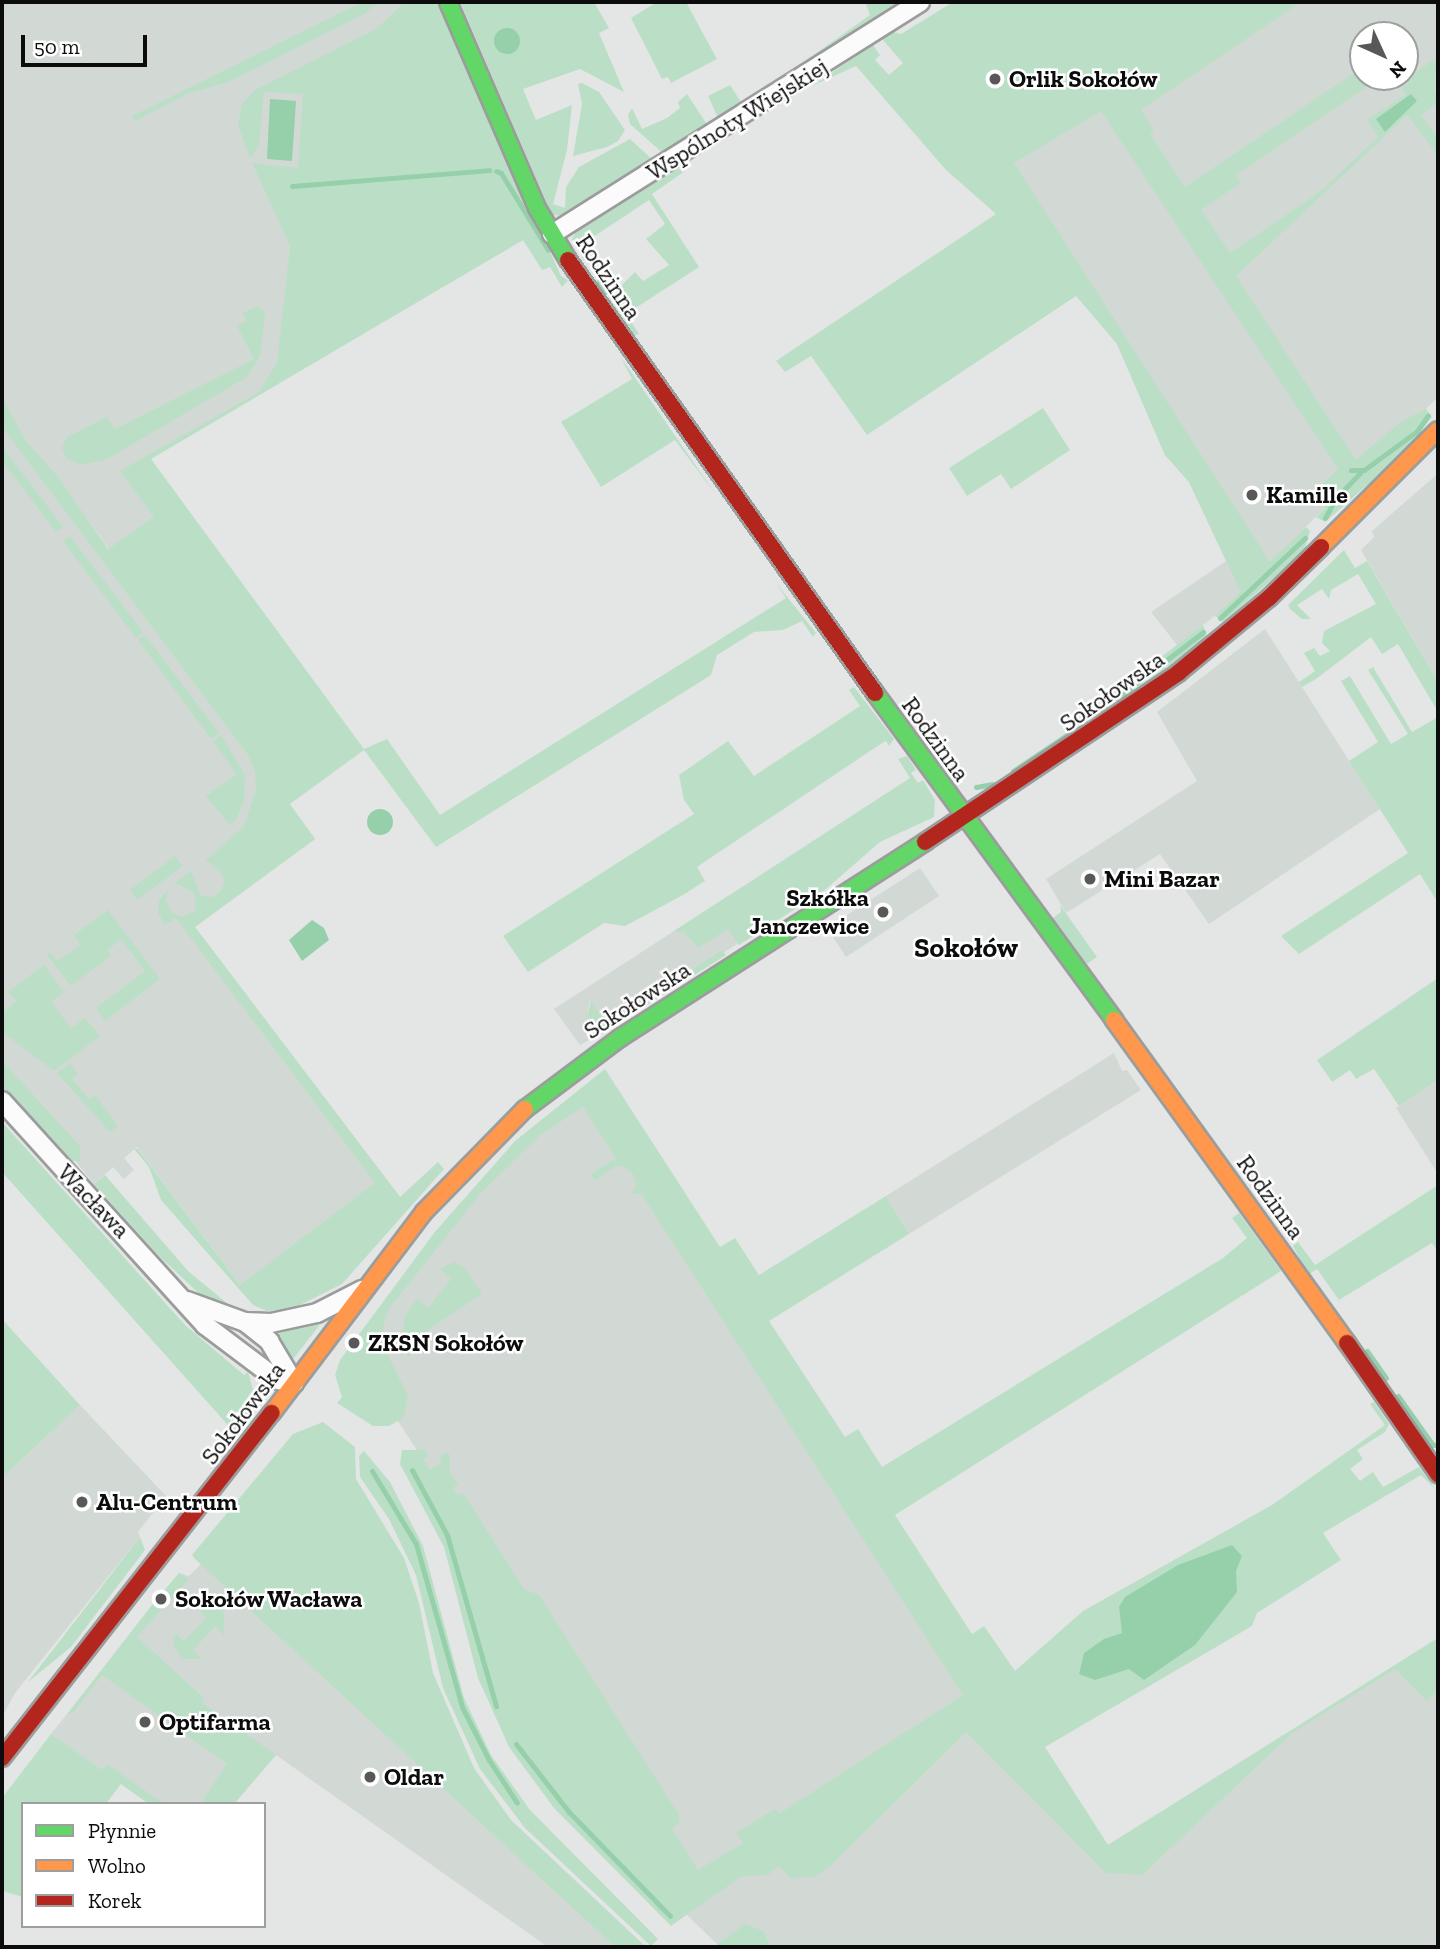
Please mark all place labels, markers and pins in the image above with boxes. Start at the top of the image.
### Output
place label: Orlik Sokołów [1009,65,1157,93]
marker: Orlik Sokołów [987,71,1003,87]
place label: Kamille [1266,481,1348,509]
marker: Kamille [1244,487,1260,503]
place label: Mini Bazar [1104,865,1220,893]
marker: Mini Bazar [1082,871,1098,887]
place label: Szkółka Janczewice [749,884,869,940]
marker: Szkółka Janczewice [875,904,891,920]
place label: ZKSN Sokołów [368,1329,524,1357]
marker: ZKSN Sokołów [346,1335,362,1351]
place label: Alu-Centrum [96,1488,237,1516]
marker: Alu-Centrum [74,1494,90,1510]
place label: Sokołów Wacława [175,1585,364,1613]
marker: Sokołów Wacława [153,1591,169,1607]
place label: Optifarma [159,1708,271,1736]
marker: Optifarma [137,1714,153,1730]
place label: Oldar [384,1763,444,1791]
marker: Oldar [362,1769,378,1785]

